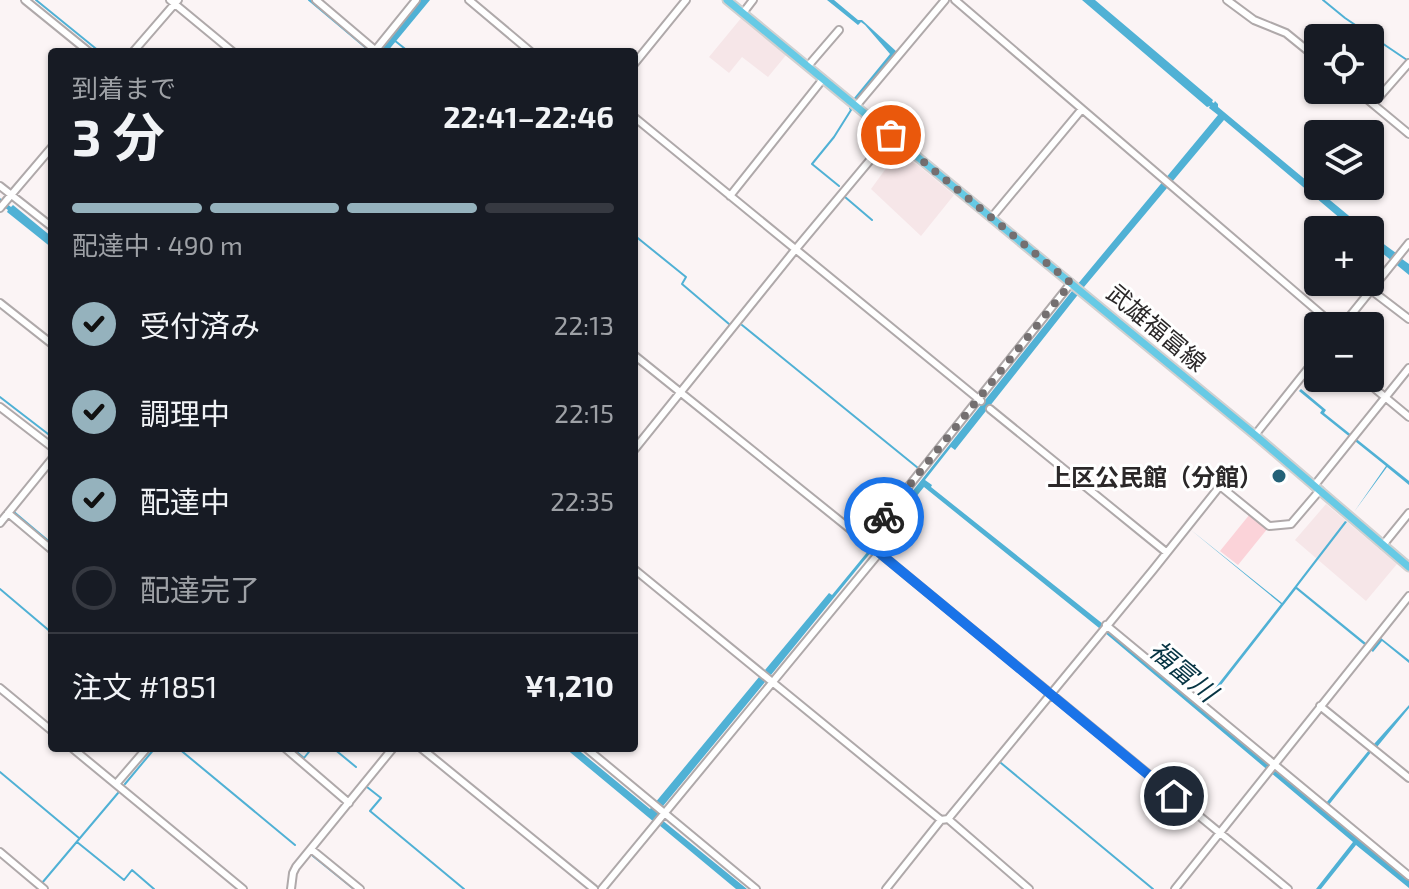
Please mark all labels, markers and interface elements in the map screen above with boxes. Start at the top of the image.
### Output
map controls [1304,24,1384,392]
button: locate [1304,24,1384,104]
text: 到着まで [72,72,176,103]
text: 22:41–22:46 [443,98,614,134]
pin [857,101,925,169]
text: 3 分 [72,104,165,166]
icon: bag [869,113,913,157]
button: layers [1304,120,1384,200]
button: + [1304,216,1384,296]
text: 配達中 · 490 m [72,229,243,260]
street label: 武雄福富線 [1102,277,1212,377]
icon: check [72,302,116,346]
text: 受付済み [140,307,260,343]
text: 22:13 [554,309,614,340]
button: − [1304,312,1384,392]
icon: check [72,390,116,434]
text: 調理中 [140,395,230,431]
text: 22:15 [554,397,614,428]
place label: 上区公民館（分館） [1047,462,1263,491]
marker: 上区公民館（分館） [1270,467,1288,485]
courier [844,477,924,557]
icon: check [72,478,116,522]
text: 配達中 [140,483,230,519]
text: 22:35 [550,485,614,516]
icon: bike [862,495,906,539]
text: 配達完了 [140,571,260,607]
water label: 福富川 [1144,633,1226,709]
text: ¥1,210 [525,667,614,703]
text: 注文 #1851 [72,668,217,704]
pin [1140,762,1208,830]
icon: home [1152,774,1196,818]

